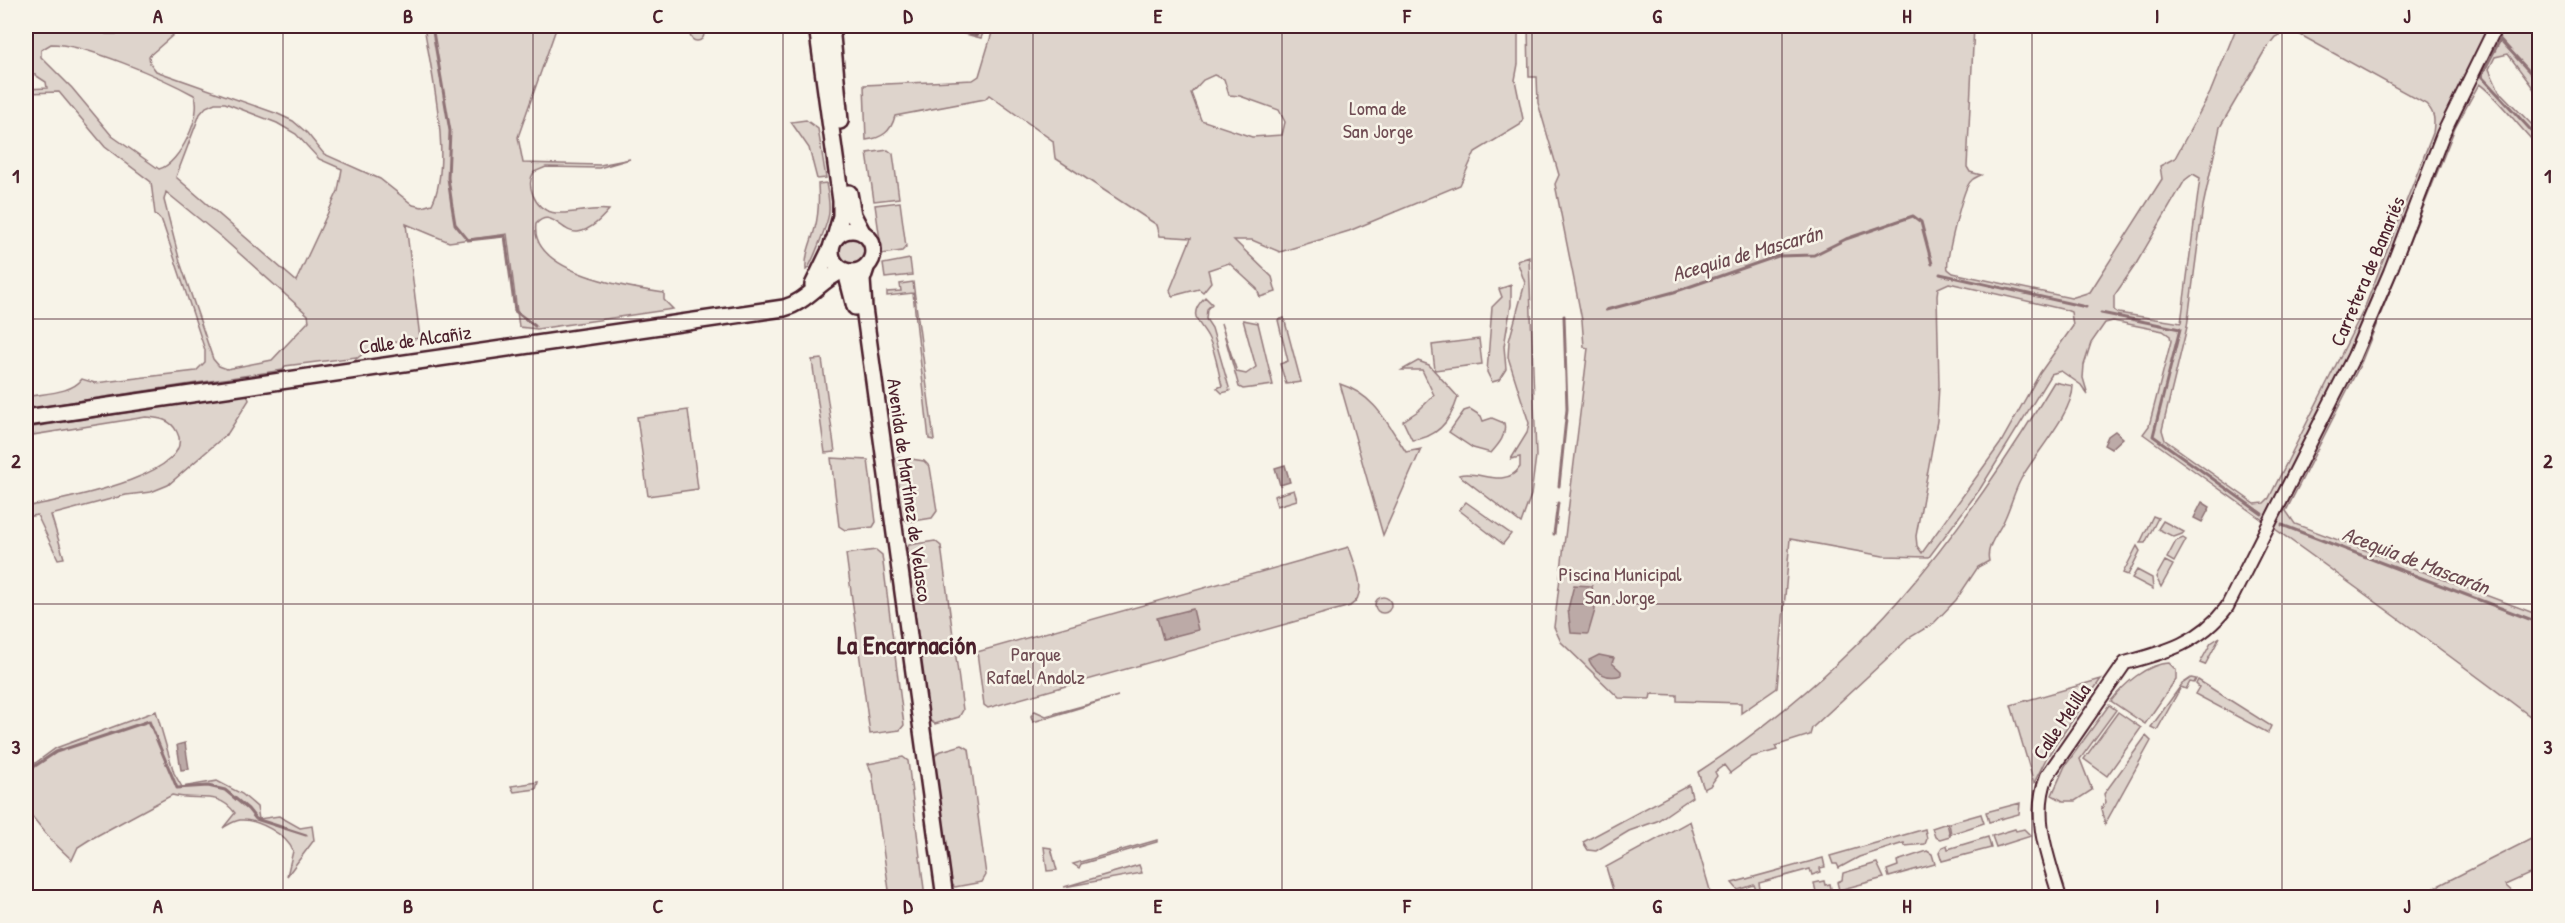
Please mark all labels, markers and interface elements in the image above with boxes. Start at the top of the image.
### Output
text: A [153,2,163,29]
text: B [403,2,413,29]
text: C [653,2,664,29]
text: D [903,2,913,29]
text: E [1154,2,1163,29]
text: F [1402,2,1412,29]
text: G [1652,2,1662,29]
text: H [1902,2,1912,29]
text: I [2155,2,2159,29]
text: J [2403,2,2411,29]
park label: Loma de San Jorge [1343,94,1413,144]
text: 1 [12,162,20,189]
text: 1 [2544,162,2552,189]
street label: Carretera de Banariés [2323,192,2411,350]
water label: Acequia de Mascarán [1668,217,1827,288]
street label: Calle de Alcañiz [357,318,473,360]
street label: Avenida de Martínez de Velasco [881,377,939,603]
text: 2 [11,447,21,474]
text: 2 [2543,447,2553,474]
water label: Acequia de Mascarán [2338,519,2495,602]
park label: Piscina Municipal San Jorge [1559,560,1682,610]
district label: La Encarnación [837,627,977,662]
park label: Parque Rafael Andolz [987,640,1086,690]
street label: Calle Melilla [2026,678,2096,764]
text: 3 [12,733,21,760]
text: 3 [2544,733,2553,760]
text: A [153,892,163,919]
text: B [403,892,413,919]
text: C [653,892,664,919]
text: D [903,892,913,919]
text: E [1154,892,1163,919]
text: F [1402,892,1412,919]
text: G [1652,892,1662,919]
text: H [1902,892,1912,919]
text: I [2155,892,2159,919]
text: J [2403,892,2411,919]

